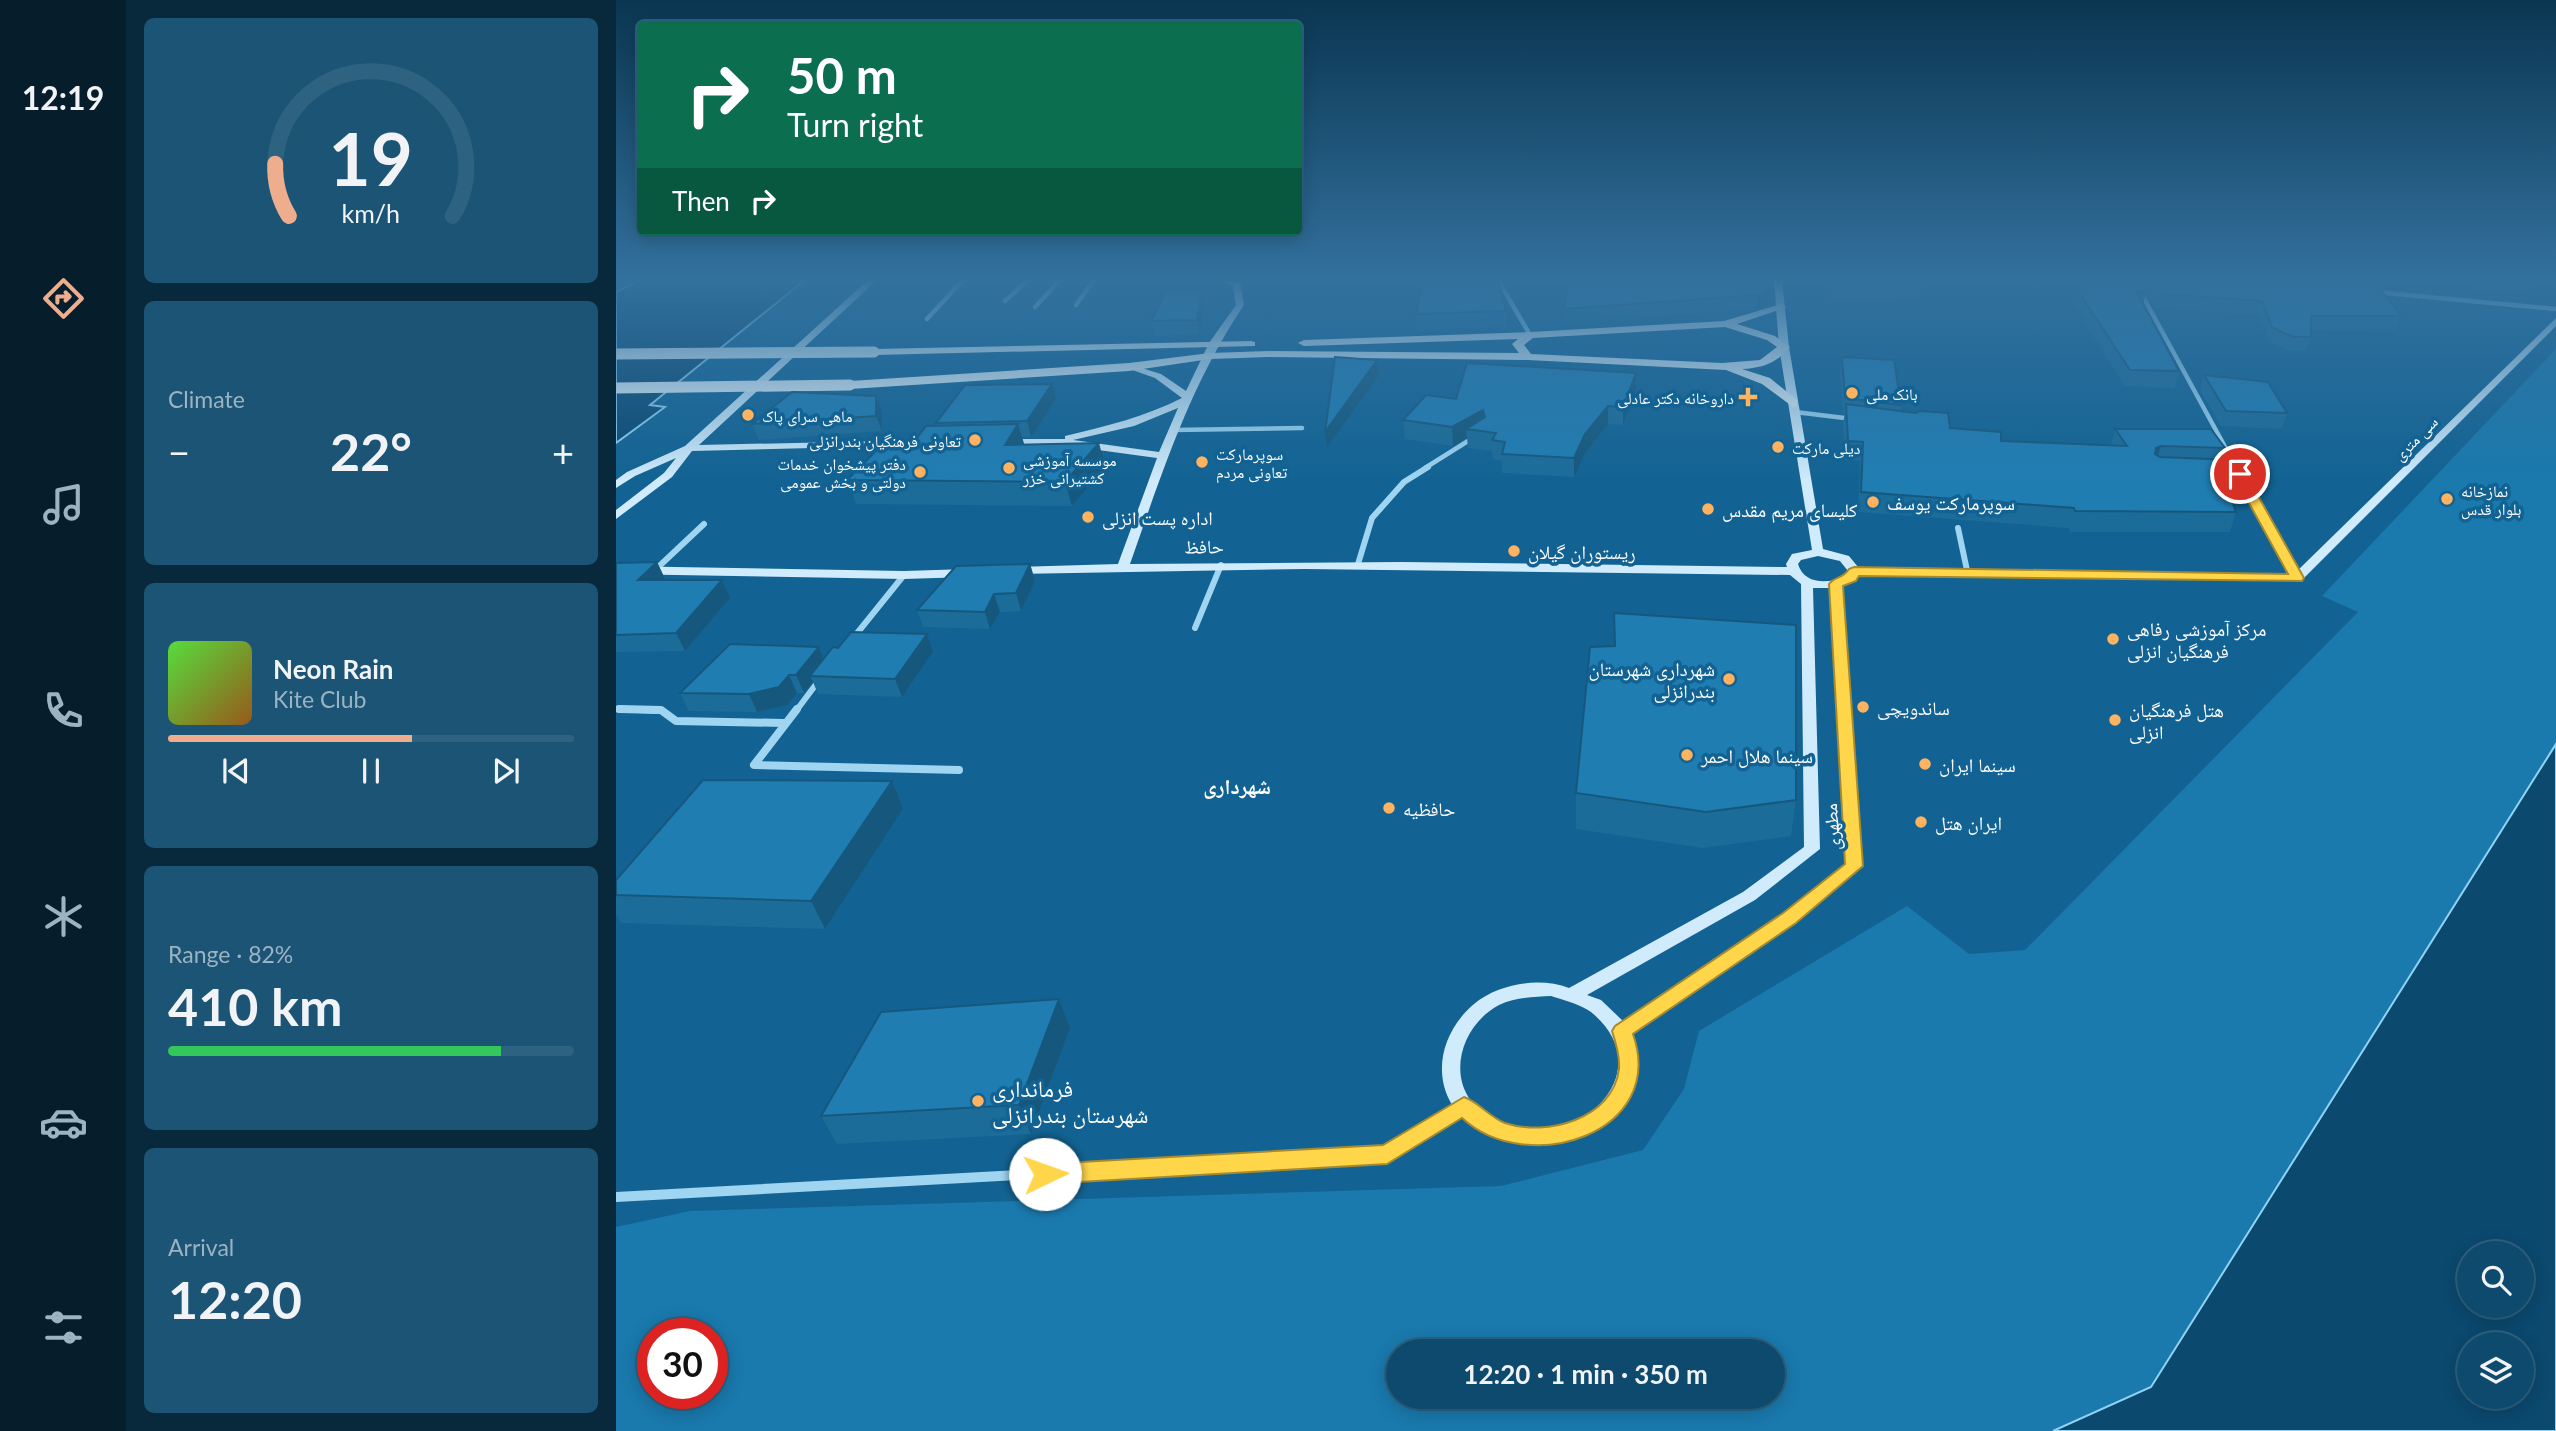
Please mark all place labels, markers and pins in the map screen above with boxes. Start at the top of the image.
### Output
place label: بانک ملی [1866,384,1918,405]
marker: بانک ملی [1844,385,1860,401]
place label: داروخانه دکتر عادلی [1617,388,1734,409]
marker: داروخانه دکتر عادلی [1740,389,1756,405]
place label: ماهی سرای پاک [762,406,852,427]
marker: ماهی سرای پاک [740,407,756,423]
place label: تعاونی فرهنگیان بندرانزلی [809,431,961,452]
marker: تعاونی فرهنگیان بندرانزلی [967,432,983,448]
place label: دیلی مارکت [1792,438,1860,459]
marker: دیلی مارکت [1770,439,1786,455]
place label: سوپرمارکت تعاونی مردم [1216,444,1288,483]
pin [2210,444,2270,504]
place label: موسسه آموزشی کشتیرانی خزر [1022,450,1117,489]
place label: دفتر پیشخوان خدمات دولتی و بخش عمومی [778,454,906,493]
marker: سوپرمارکت تعاونی مردم [1194,454,1210,470]
marker: موسسه آموزشی کشتیرانی خزر [1001,460,1017,476]
marker: دفتر پیشخوان خدمات دولتی و بخش عمومی [912,464,928,480]
place label: نمازخانه بلوار قدس [2461,481,2521,520]
place label: سوپرمارکت یوسف [1887,491,2015,515]
marker: نمازخانه بلوار قدس [2439,491,2455,507]
marker: سوپرمارکت یوسف [1865,494,1881,510]
place label: کلیسای مریم مقدس [1722,498,1858,523]
marker: کلیسای مریم مقدس [1700,501,1716,517]
place label: اداره پست انزلی [1102,506,1213,530]
marker: اداره پست انزلی [1080,509,1096,525]
place label: ریستوران گیلان [1528,540,1635,564]
marker: ریستوران گیلان [1506,543,1522,559]
place label: مرکز آموزشی رفاهی فرهنگیان انزلی [2127,617,2266,663]
marker: مرکز آموزشی رفاهی فرهنگیان انزلی [2105,631,2121,647]
place label: شهرداری شهرستان بندرانزلی [1589,657,1715,703]
marker: شهرداری شهرستان بندرانزلی [1721,671,1737,687]
place label: ساندویچی [1877,696,1950,720]
place label: هتل فرهنگیان انزلی [2129,698,2224,744]
marker: ساندویچی [1855,699,1871,715]
marker: هتل فرهنگیان انزلی [2107,712,2123,728]
place label: سینما هلال احمر [1700,744,1813,768]
marker: سینما هلال احمر [1679,747,1695,763]
place label: سینما ایران [1939,753,2016,777]
marker: سینما ایران [1917,756,1933,772]
place label: حافظیه [1403,797,1455,820]
marker: حافظیه [1381,800,1397,816]
place label: ایران هتل [1935,811,2002,835]
marker: ایران هتل [1913,814,1929,830]
place label: فرمانداری شهرستان بندرانزلی [992,1074,1148,1129]
marker: فرمانداری شهرستان بندرانزلی [970,1093,986,1109]

